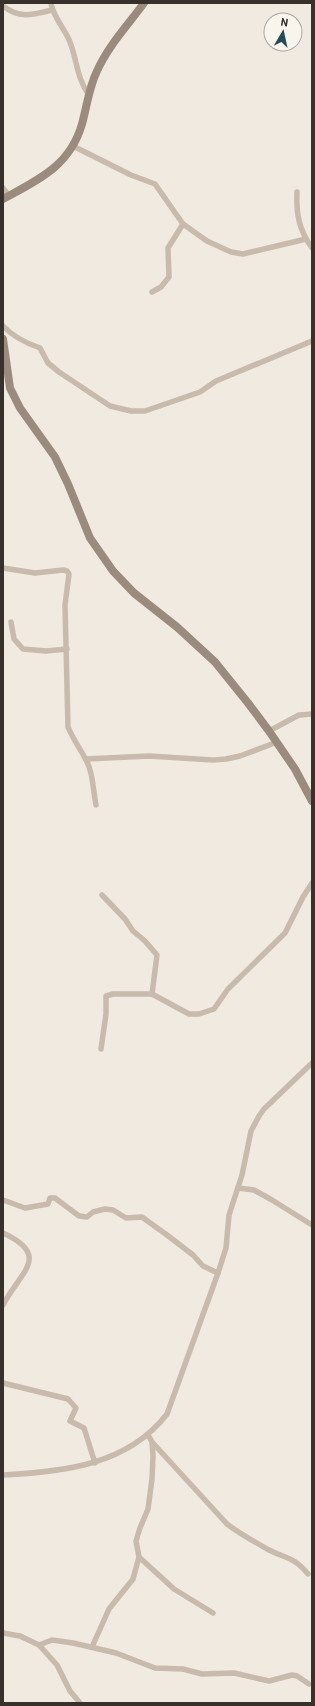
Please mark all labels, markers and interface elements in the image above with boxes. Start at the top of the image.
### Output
north arrow [263,12,303,52]
text: N [280,15,289,29]

